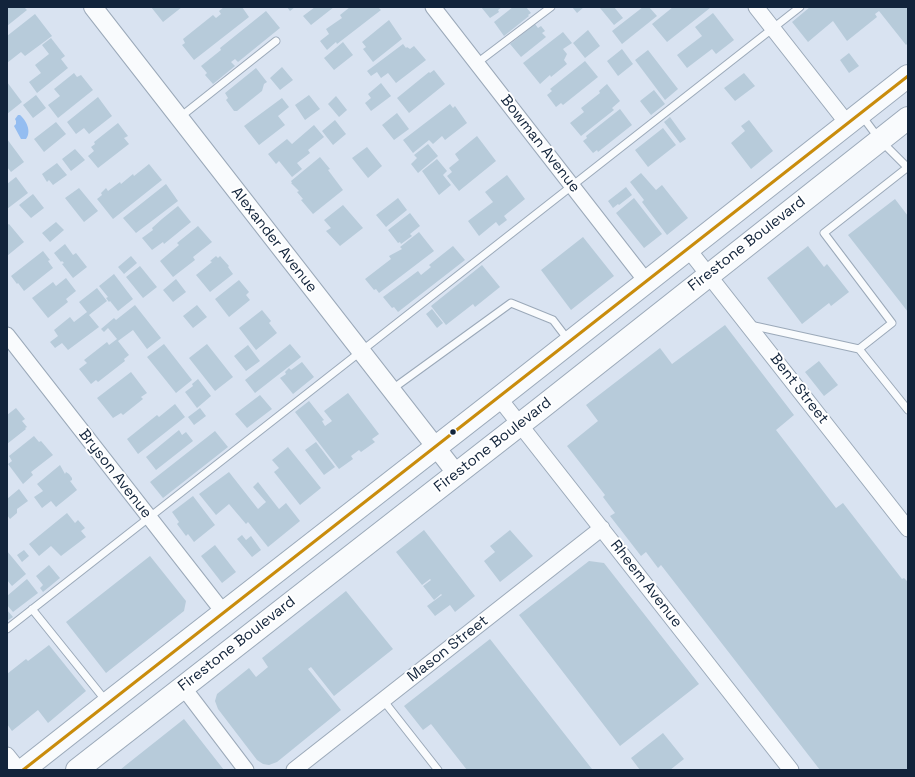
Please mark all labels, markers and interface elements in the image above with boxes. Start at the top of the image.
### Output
street label: Bowman Avenue [496,92,584,196]
street label: Alexander Avenue [227,184,321,296]
street label: Firestone Boulevard [685,193,809,295]
street label: Bent Street [766,350,832,428]
street label: Firestone Boulevard [431,394,555,496]
street label: Bryson Avenue [75,426,155,522]
unlabelled marker [448,427,458,437]
street label: Rheem Avenue [606,537,686,631]
street label: Firestone Boulevard [175,593,299,695]
street label: Mason Street [404,612,492,686]

